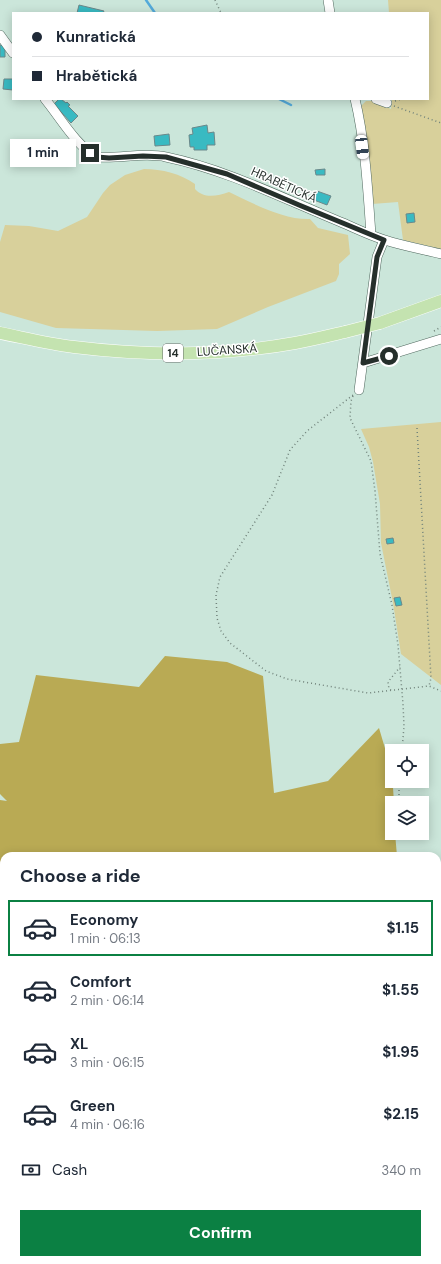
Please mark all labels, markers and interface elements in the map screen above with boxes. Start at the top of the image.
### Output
text: Kunratická [56,27,136,47]
text: Hrabětická [56,66,137,86]
car [355,134,369,160]
callout: 1 min [10,139,76,167]
text: 1 min [27,144,59,161]
route end [81,144,99,162]
street label: HRABĚTICKÁ [249,163,319,207]
street label: LUČANSKÁ [196,340,258,360]
road number: 14 [163,344,183,362]
route start [380,347,398,365]
map controls [385,744,429,840]
button: locate [385,744,429,788]
button: layers [385,796,429,840]
text: Choose a ride [20,864,141,888]
icon: car [22,910,58,946]
text: Economy [70,910,138,930]
text: $1.15 [386,918,419,938]
text: 1 min · 06:13 [70,930,141,947]
icon: car [22,972,58,1008]
text: Comfort [70,972,131,992]
text: $1.55 [382,980,419,1000]
text: 2 min · 06:14 [70,992,144,1009]
icon: car [22,1034,58,1070]
text: XL [70,1034,88,1054]
text: $1.95 [382,1042,419,1062]
text: 3 min · 06:15 [70,1054,144,1071]
icon: car [22,1096,58,1132]
text: Green [70,1096,115,1116]
text: $2.15 [383,1104,419,1124]
text: 4 min · 06:16 [70,1116,145,1133]
icon: cash [20,1159,42,1181]
text: Cash [52,1160,87,1180]
text: 340 m [381,1162,421,1179]
button: Confirm [20,1210,421,1256]

